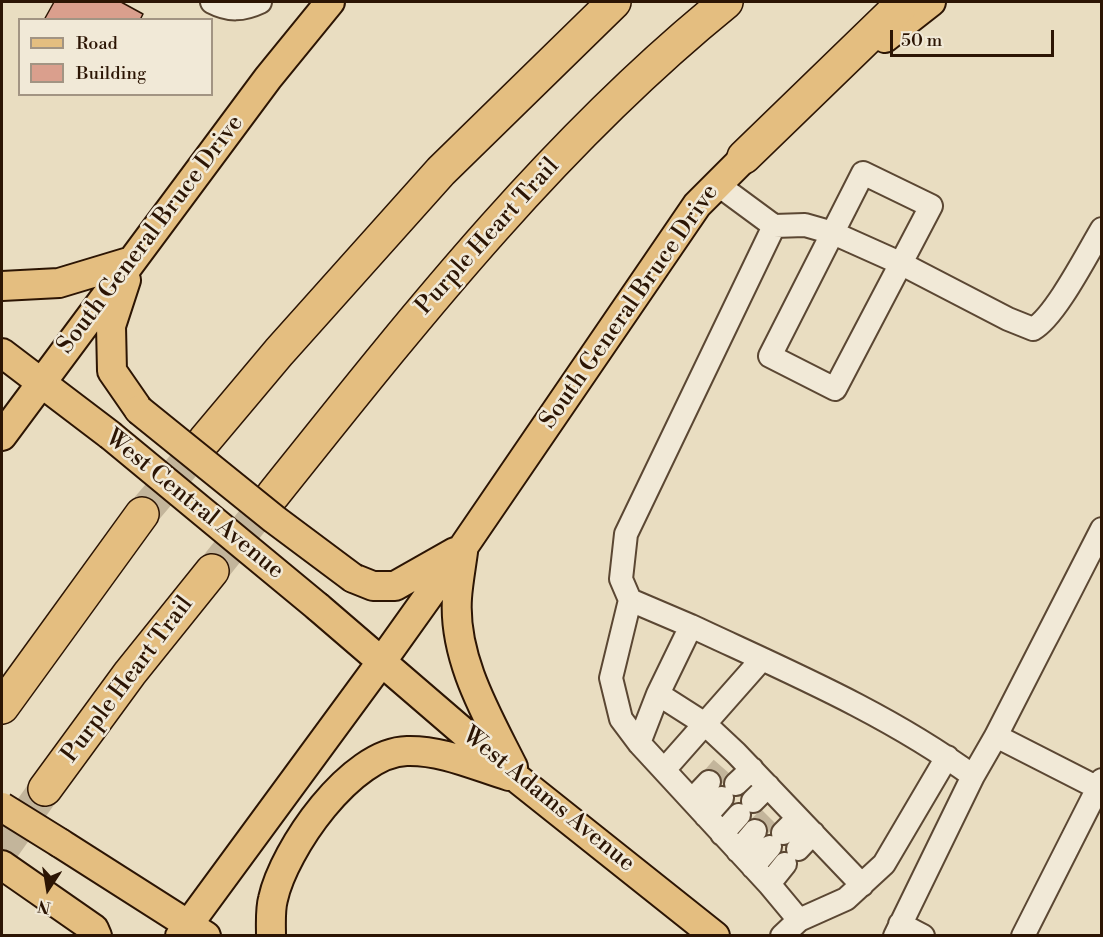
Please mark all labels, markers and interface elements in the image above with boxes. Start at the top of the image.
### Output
legend [18,18,213,96]
scale bar [893,18,1056,56]
text: 50 m [901,29,942,52]
text: Road [76,32,118,55]
text: Building [76,62,146,85]
street label: South General Bruce Drive [52,110,250,360]
street label: Purple Heart Trail [410,153,566,321]
street label: South General Bruce Drive [535,179,725,435]
street label: West Central Avenue [99,424,289,586]
street label: Purple Heart Trail [56,591,200,769]
street label: West Adams Avenue [456,721,640,879]
north arrow [18,859,78,919]
text: N [36,896,53,918]

